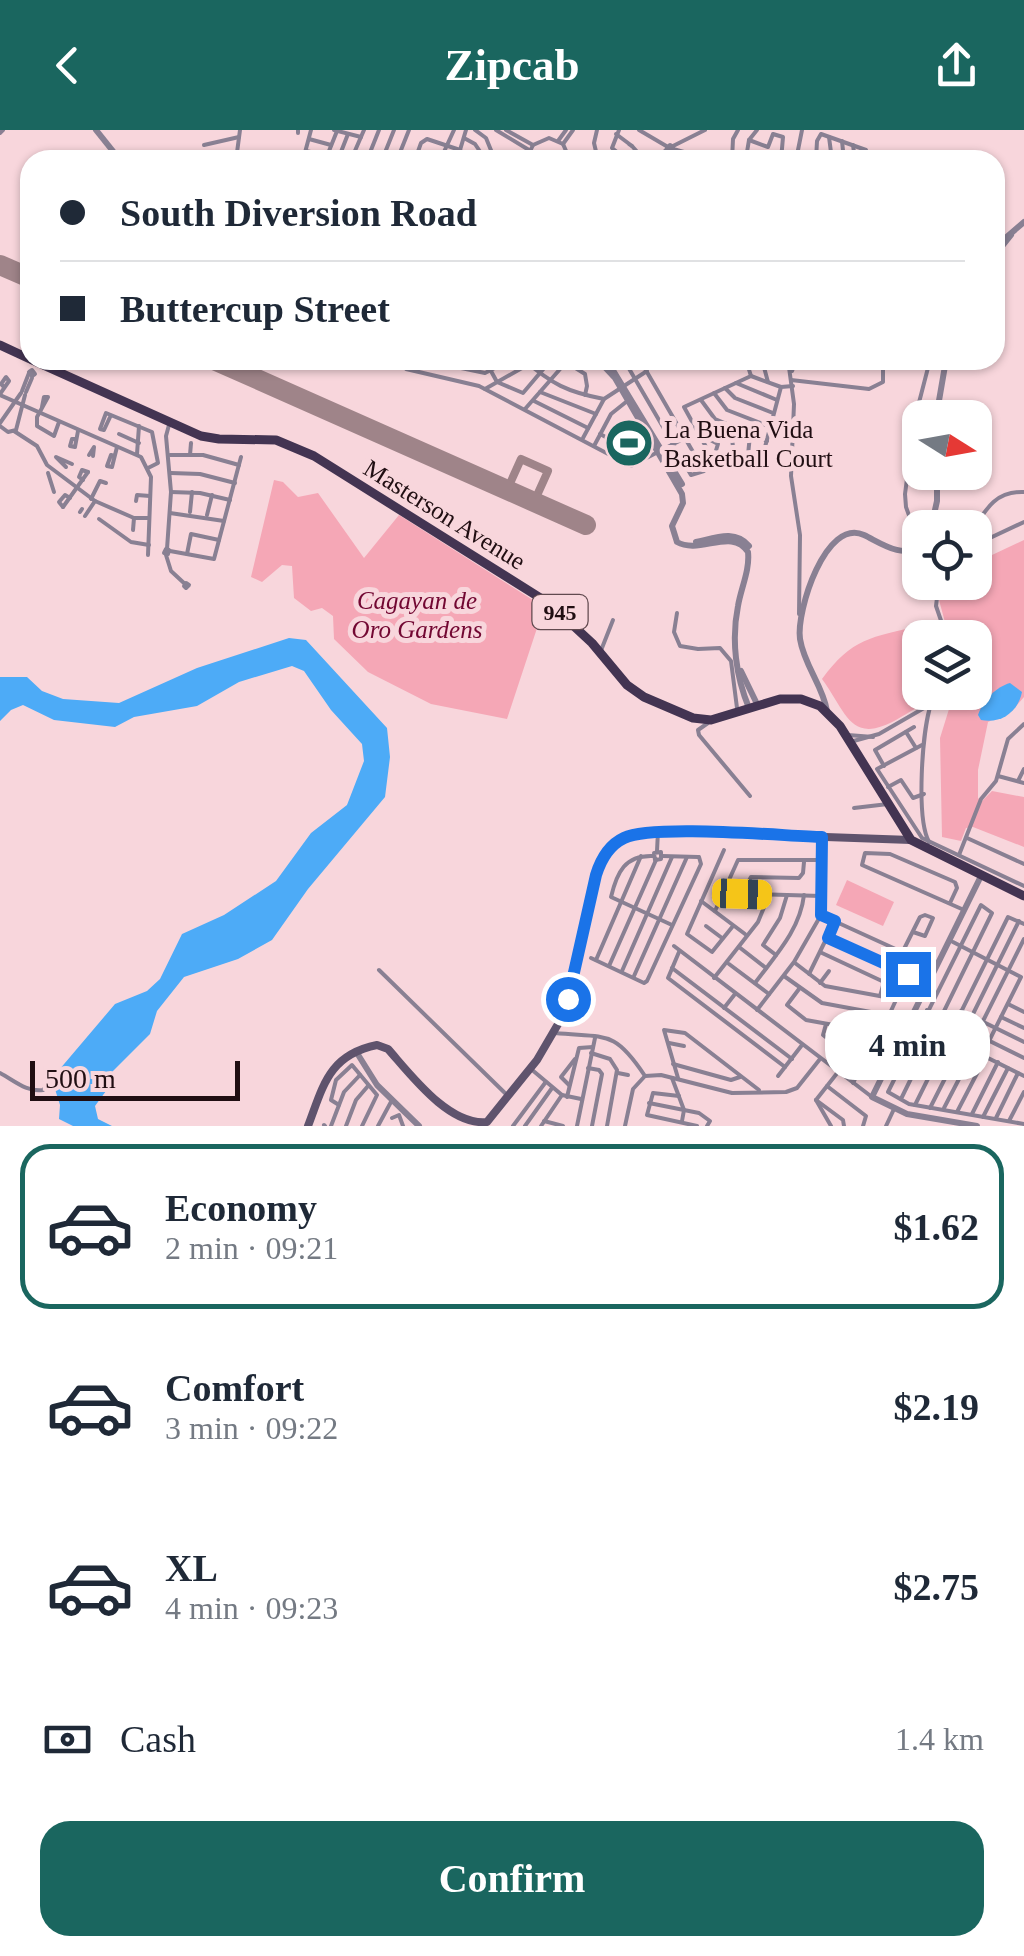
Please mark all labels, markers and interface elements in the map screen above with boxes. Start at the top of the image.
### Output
icon: back [40,38,95,93]
icon: share [929,38,984,93]
text: Zipcab [444,40,580,90]
text: South Diversion Road [120,192,477,234]
text: Buttercup Street [120,288,390,330]
north arrow [902,400,992,490]
map controls [902,400,992,710]
place label: La Buena Vida Basketball Court [664,416,833,472]
sports icon: La Buena Vida Basketball Court [603,417,655,469]
street label: Masterson Avenue [359,454,530,575]
button: locate [902,510,992,600]
park label: Cagayan de Oro Gardens [352,587,482,643]
road number: 945 [532,595,588,629]
button: layers [902,620,992,710]
car [711,878,773,910]
route end [886,952,931,997]
route start [546,977,591,1022]
callout: 4 min [826,1009,990,1079]
text: 4 min [869,1027,946,1063]
scale bar [30,1056,240,1100]
text: 500 m [45,1063,116,1094]
icon: car [45,1182,135,1272]
text: Economy [165,1187,317,1229]
text: $1.62 [894,1206,979,1248]
text: 2 min · 09:21 [165,1230,338,1266]
icon: car [45,1362,135,1452]
text: Comfort [165,1367,304,1409]
text: $2.19 [894,1386,979,1428]
text: 3 min · 09:22 [165,1410,338,1446]
icon: car [45,1542,135,1632]
text: XL [165,1547,218,1589]
text: $2.75 [894,1566,979,1608]
text: 4 min · 09:23 [165,1590,338,1626]
icon: cash [40,1712,95,1767]
text: Cash [120,1718,196,1760]
text: 1.4 km [895,1721,984,1757]
button: Confirm [40,1821,984,1936]

